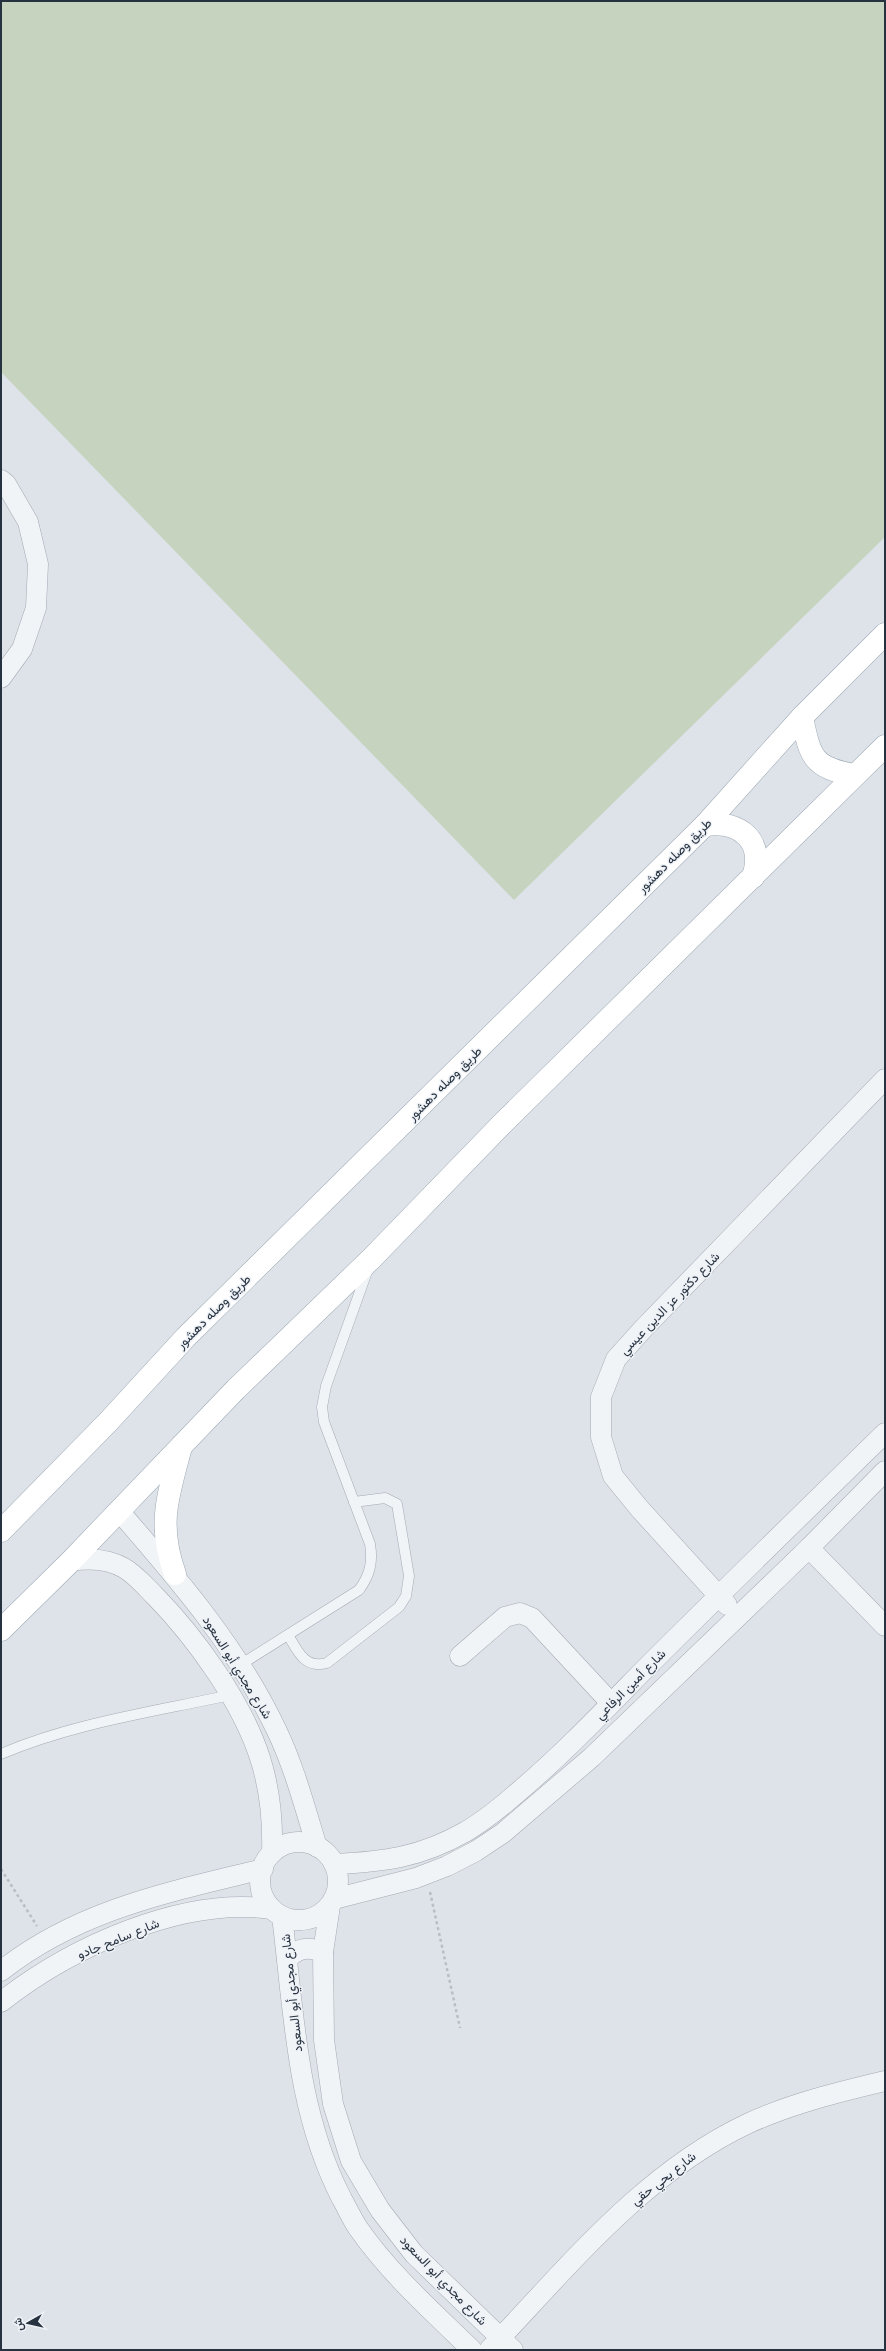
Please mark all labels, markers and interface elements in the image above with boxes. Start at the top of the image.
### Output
street label: طريق وصله دهشور [633,814,715,897]
street label: طريق وصله دهشور [403,1042,485,1125]
street label: شارع دكتور عز الدين عيسي [616,1248,725,1360]
street label: طريق وصله دهشور [172,1270,254,1353]
street label: شارع مجدي أبو السعود [197,1613,276,1723]
street label: شارع أمين الرفاعي [591,1645,671,1725]
street label: شارع سامح جادو [75,1914,162,1964]
street label: شارع مجدي أبو السعود [277,1933,308,2053]
street label: شارع يحي حقي [627,2148,701,2211]
street label: شارع مجدي أبو السعود [395,2232,491,2330]
north arrow [8,2303,48,2343]
text: ش [10,2317,26,2332]

